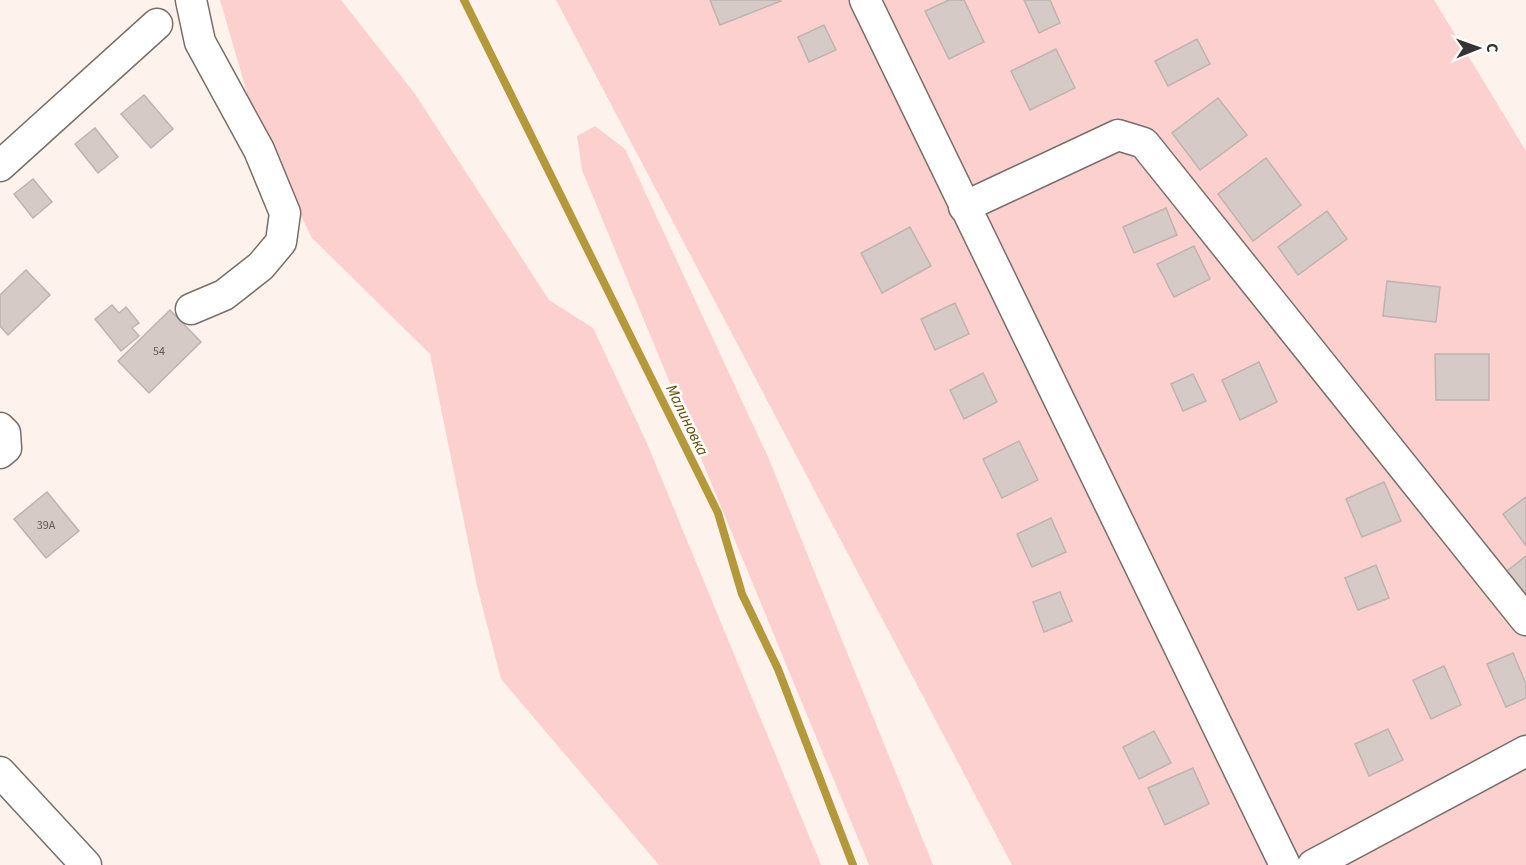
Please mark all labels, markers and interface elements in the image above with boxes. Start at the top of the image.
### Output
north arrow [1448,18,1508,78]
text: С [1481,43,1503,53]
house number: 54 [153,343,165,360]
water label: Малиновка [660,381,714,460]
house number: 39А [37,517,56,534]

